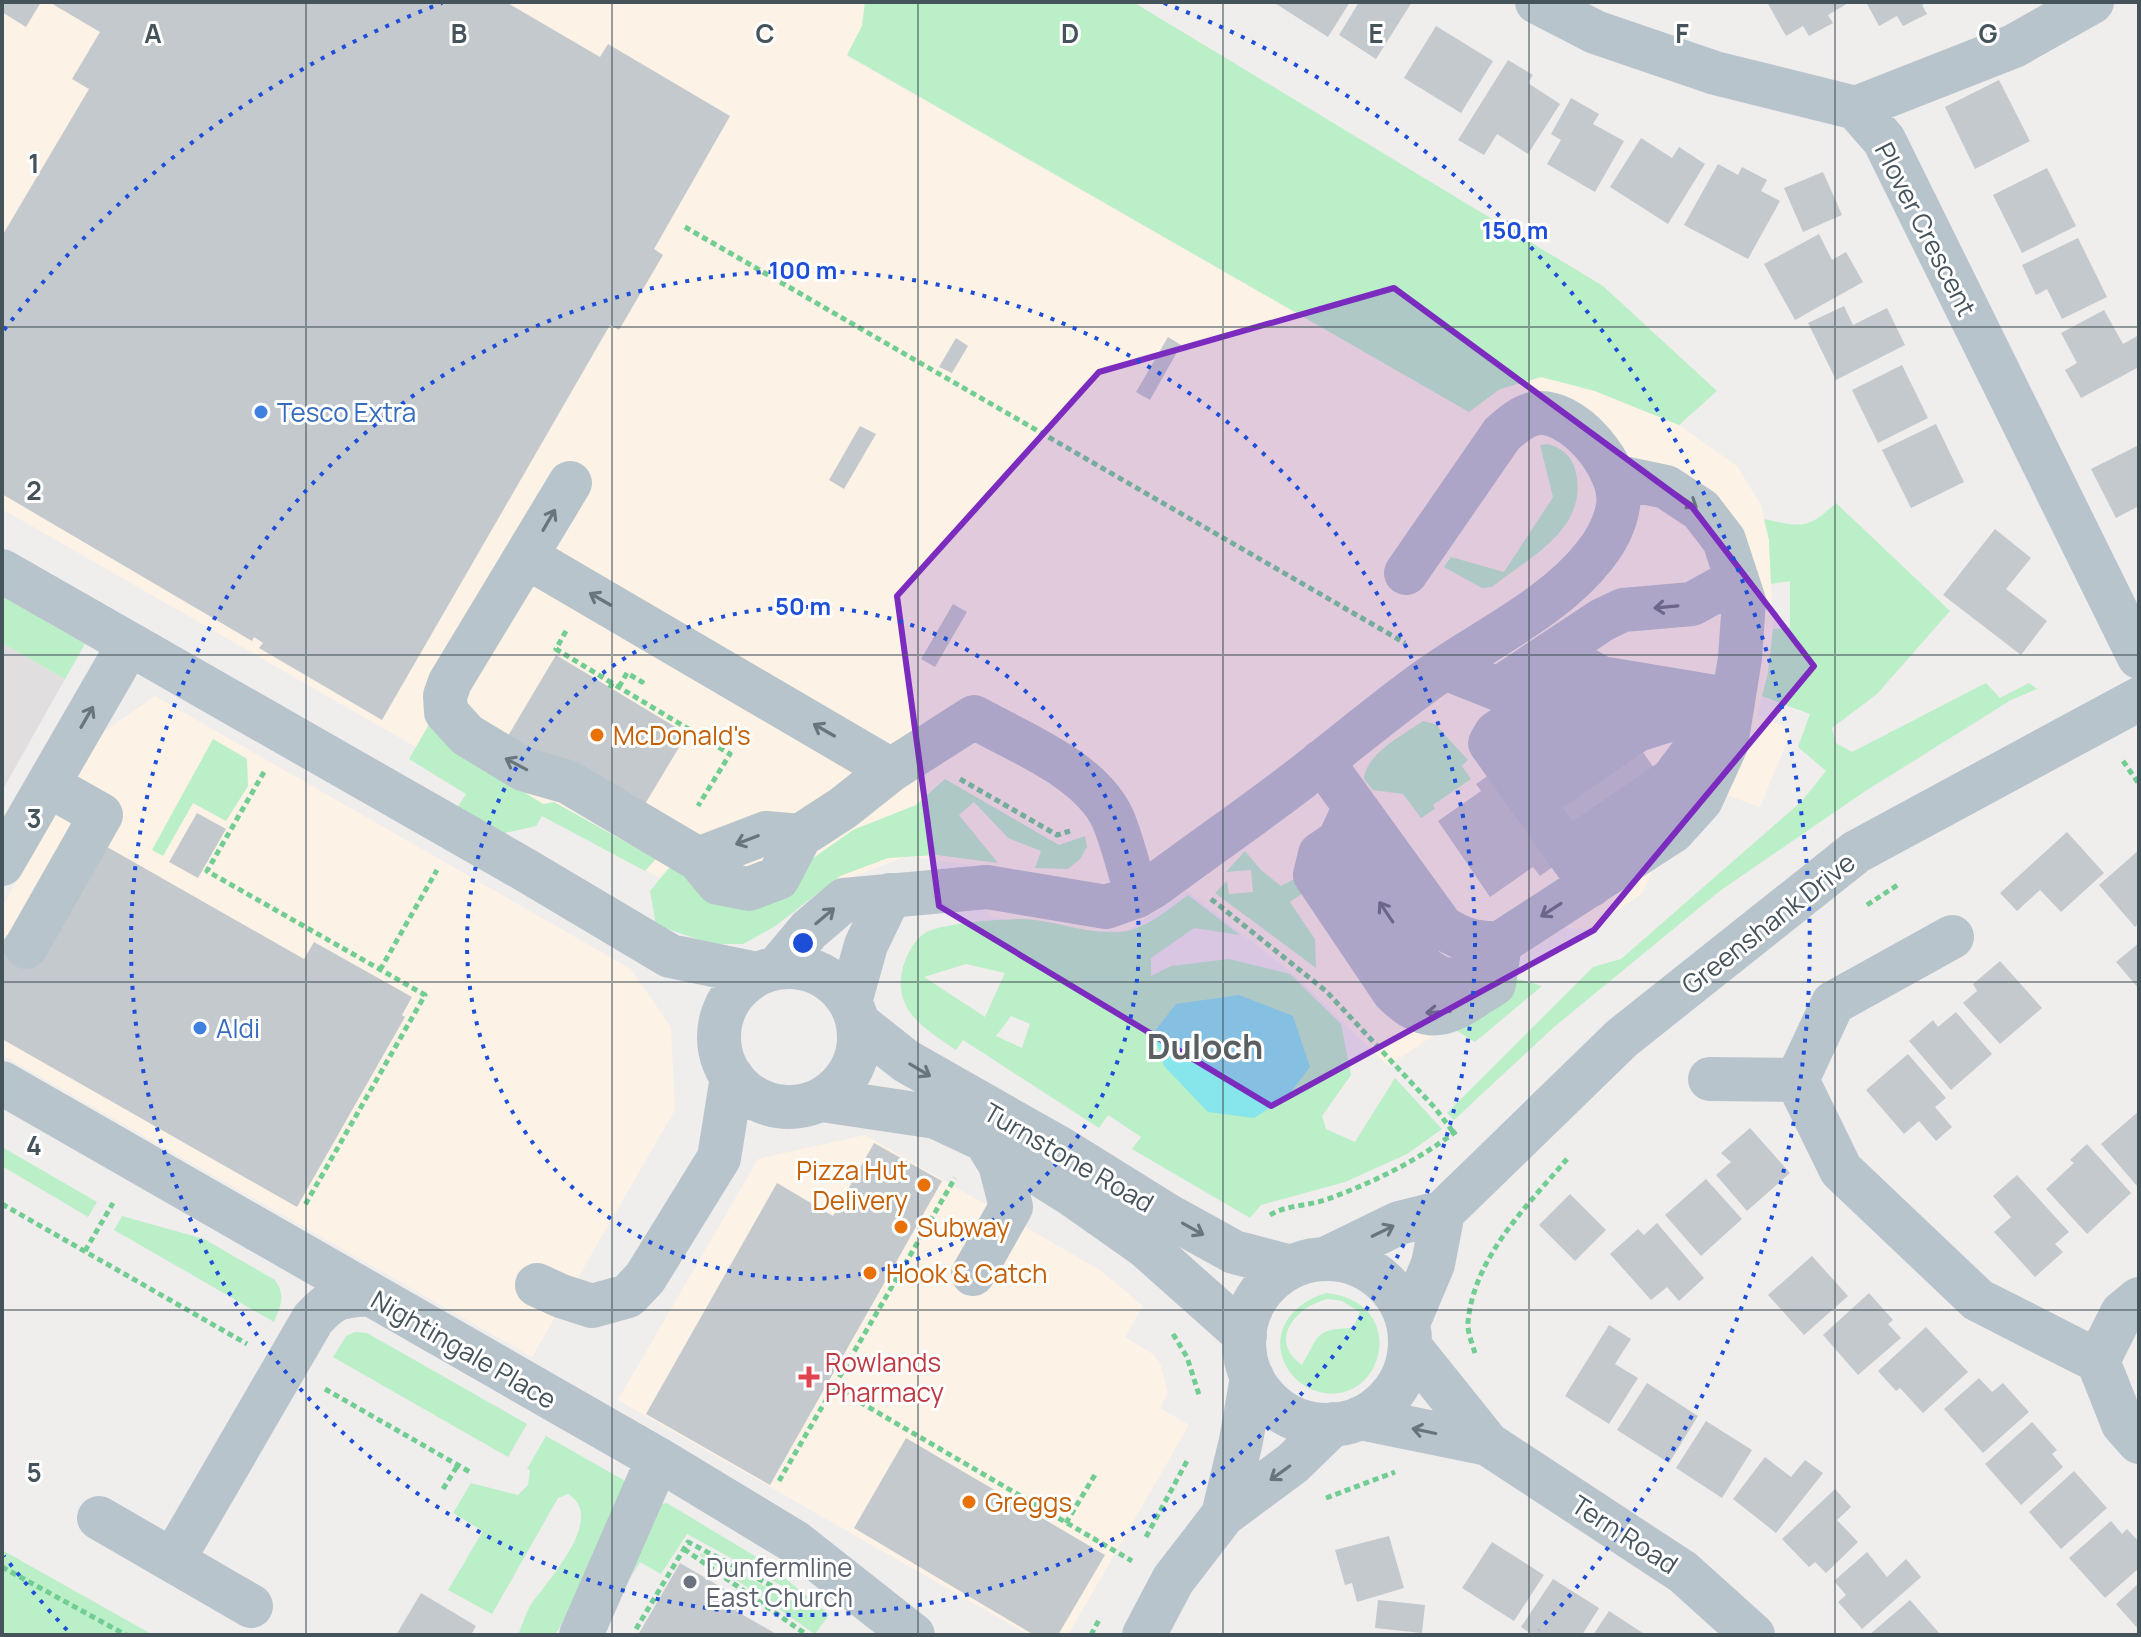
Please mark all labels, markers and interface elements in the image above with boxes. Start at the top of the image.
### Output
text: A [144,15,162,51]
text: B [451,15,467,51]
text: C [755,15,775,51]
text: D [1061,15,1079,51]
text: E [1368,15,1384,51]
text: F [1675,15,1689,51]
text: G [1978,15,1998,51]
street label: Plover Crescent [1867,136,1985,322]
text: 1 [28,145,40,181]
text: 150 m [1482,213,1548,246]
text: 100 m [769,253,837,286]
place label: Tesco Extra [277,394,416,430]
marker: Tesco Extra [252,403,270,421]
text: 2 [26,472,42,508]
one-way arrow [1675,492,1697,509]
one-way arrow [541,509,557,532]
text: 50 m [775,589,831,622]
one-way arrow [588,591,612,606]
one-way arrow [1653,600,1680,615]
one-way arrow [79,706,95,729]
place label: McDonald's [613,717,751,753]
one-way arrow [813,722,836,738]
marker: McDonald's [588,726,606,744]
one-way arrow [504,756,528,771]
text: 3 [26,800,42,836]
one-way arrow [735,834,760,848]
street label: Greenshank Drive [1674,844,1862,1002]
one-way arrow [1378,901,1394,923]
one-way arrow [1540,902,1563,918]
one-way arrow [814,907,835,925]
centre of rings [789,929,817,957]
one-way arrow [1425,1004,1451,1019]
place label: Aldi [216,1010,260,1046]
marker: Aldi [191,1019,209,1037]
district label: Duloch [1147,1023,1263,1069]
one-way arrow [908,1062,931,1078]
street label: Turnstone Road [977,1094,1161,1220]
text: 4 [26,1127,42,1163]
place label: Pizza Hut Delivery [796,1152,908,1218]
marker: Pizza Hut Delivery [915,1176,933,1194]
place label: Subway [917,1209,1010,1245]
marker: Subway [892,1218,910,1236]
one-way arrow [1181,1221,1204,1237]
one-way arrow [1371,1223,1395,1238]
place label: Hook & Catch [886,1255,1048,1291]
marker: Hook & Catch [861,1264,879,1282]
street label: Nightingale Place [365,1281,563,1417]
place label: Rowlands Pharmacy [825,1344,944,1410]
marker: Rowlands Pharmacy [800,1368,818,1386]
one-way arrow [1412,1423,1437,1438]
text: 5 [26,1454,42,1490]
one-way arrow [1270,1464,1292,1481]
place label: Greggs [985,1484,1072,1520]
street label: Tern Road [1565,1486,1685,1582]
marker: Greggs [960,1493,978,1511]
place label: Dunfermline East Church [706,1549,853,1615]
marker: Dunfermline East Church [681,1573,699,1591]

